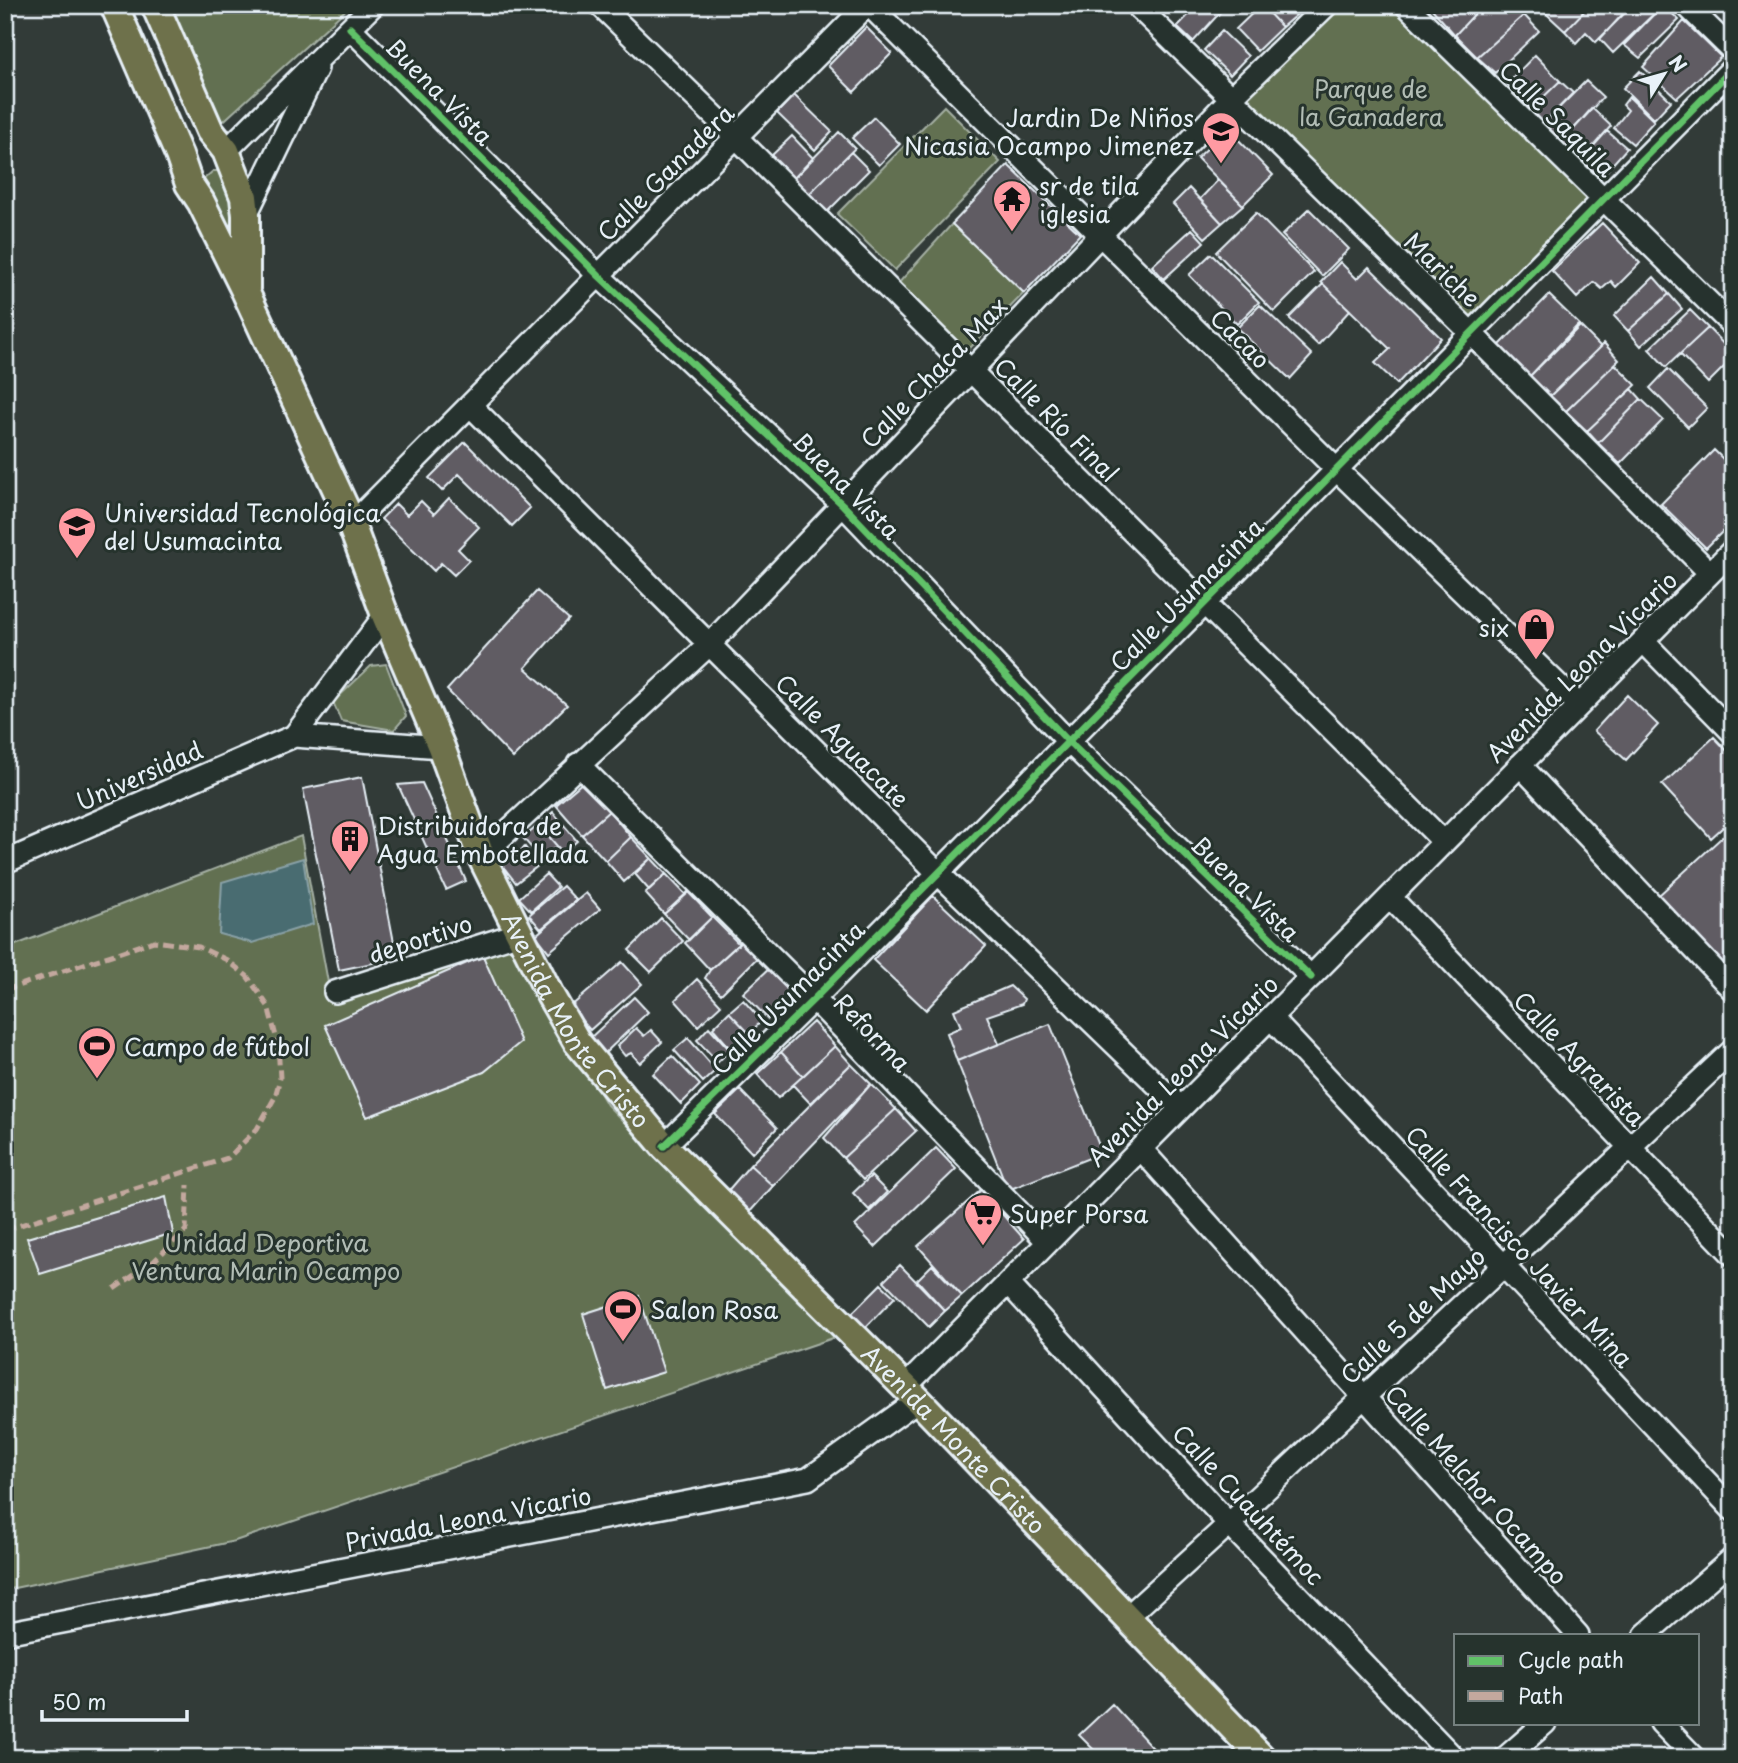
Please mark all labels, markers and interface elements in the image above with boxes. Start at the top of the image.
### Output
street label: Buena Vista [378,29,502,153]
north arrow [1630,38,1700,108]
text: N [1663,49,1694,78]
street label: Calle Saquila [1492,52,1624,184]
park label: Parque de la Ganadera [1299,70,1444,134]
street label: Calle Ganadera [588,95,742,249]
place label: Jardin De Niños Nicasia Ocampo Jimenez [904,99,1194,163]
school or university icon: Jardin De Niños Nicasia Ocampo Jimenez [1200,110,1242,165]
place label: sr de tila iglesia [1039,167,1139,231]
temple icon: sr de tila iglesia [991,178,1033,233]
street label: Mariche [1397,223,1489,315]
street label: Calle Chaca Max [851,288,1015,456]
street label: Cacao [1203,300,1279,376]
street label: Calle Río Final [986,348,1128,490]
street label: Buena Vista [785,423,909,547]
place label: Universidad Tecnológica del Usumacinta [104,494,380,558]
school or university icon: Universidad Tecnológica del Usumacinta [56,505,98,560]
street label: Calle Usumacinta [1101,509,1271,679]
street label: Avenida Leona Vicario [1477,562,1685,770]
shop icon: six [1515,606,1557,661]
place label: six [1479,609,1509,645]
street label: Calle Aguacate [768,665,918,815]
street label: Universidad [70,731,208,819]
place label: Distribuidora de Agua Embotellada [377,807,588,871]
building icon: Distribuidora de Agua Embotellada [329,818,371,873]
street label: Buena Vista [1183,827,1309,949]
street label: deportivo [364,904,476,972]
street label: Avenida Monte Cristo [493,906,659,1135]
street label: Calle Usumacinta [702,912,872,1082]
street label: Avenida Leona Vicario [1078,966,1286,1174]
street label: Calle Agrarista [1506,982,1654,1134]
street label: Reforma [826,985,920,1079]
sports icon: Campo de fútbol [76,1025,118,1080]
place label: Campo de fútbol [124,1028,310,1064]
street label: Calle Francisco Javier Mina [1398,1117,1642,1375]
supermarket icon: Super Porsa [962,1192,1004,1247]
place label: Super Porsa [1010,1195,1148,1231]
park label: Unidad Deportiva Ventura Marin Ocampo [132,1224,400,1288]
street label: Calle 5 de Mayo [1331,1238,1493,1392]
sports icon: Salon Rosa [602,1288,644,1343]
place label: Salon Rosa [650,1291,778,1327]
street label: Avenida Monte Cristo [854,1336,1055,1542]
street label: Calle Melchor Ocampo [1377,1376,1577,1592]
street label: Calle Cuauhtémoc [1165,1415,1333,1593]
street label: Privada Leona Vicario [342,1476,594,1560]
legend [1454,1634,1700,1724]
text: Cycle path [1518,1643,1624,1675]
scale bar [42,1679,187,1723]
text: Path [1518,1679,1563,1711]
text: 50 m [52,1685,106,1717]

